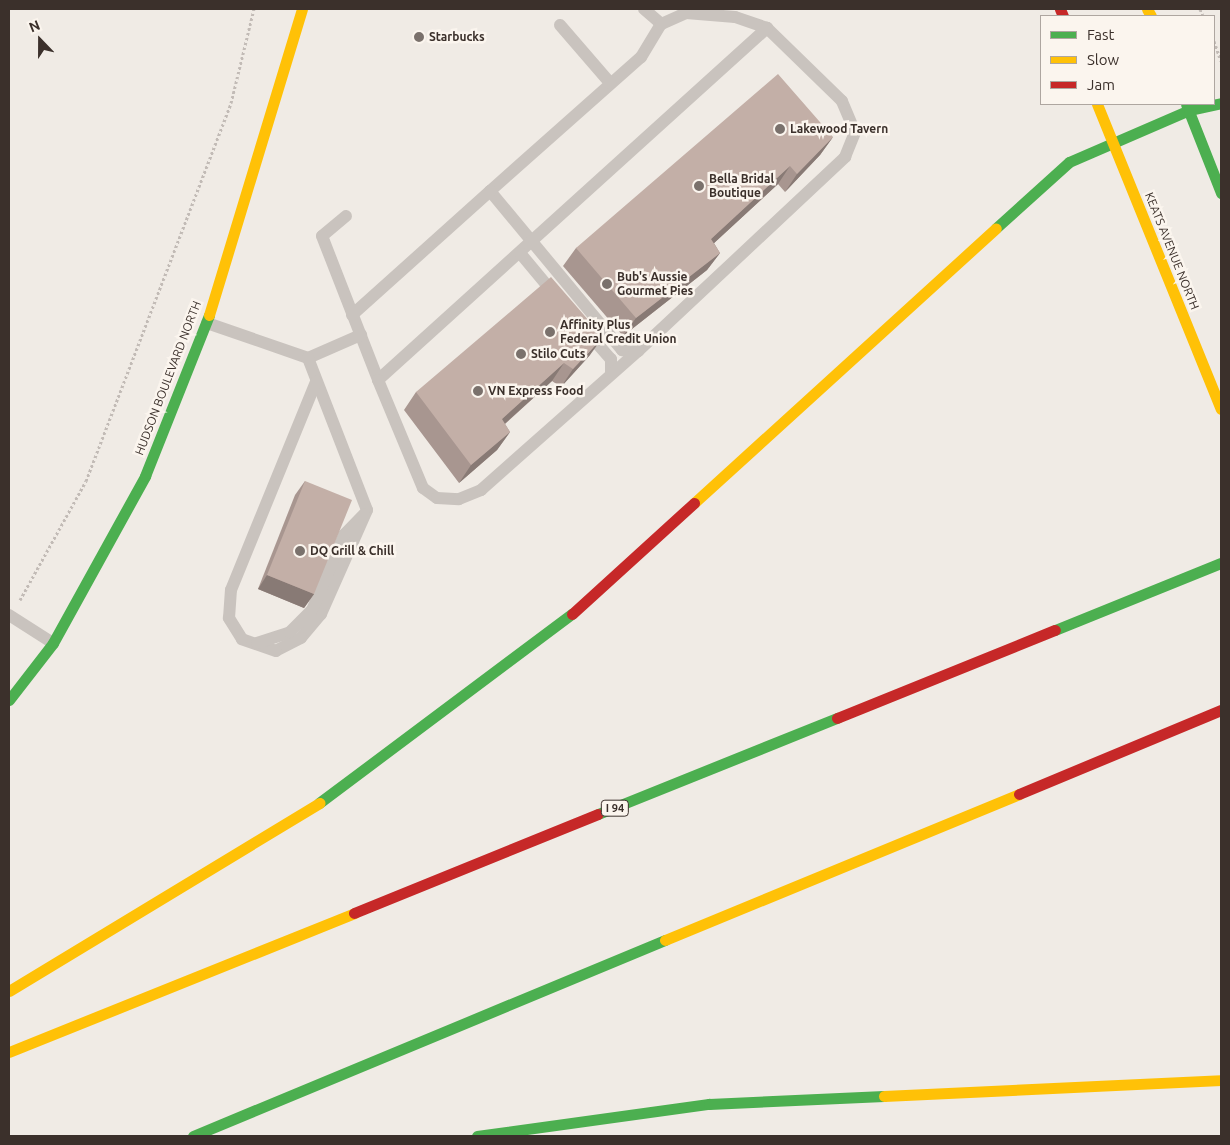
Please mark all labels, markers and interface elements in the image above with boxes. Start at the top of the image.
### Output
north arrow [15,15,65,65]
legend [1040,15,1215,105]
text: N [27,17,42,35]
text: Fast [1087,26,1114,43]
place label: Starbucks [429,30,485,44]
marker: Starbucks [413,31,425,43]
text: Slow [1087,51,1119,68]
text: Jam [1087,76,1115,93]
place label: Lakewood Tavern [790,122,888,136]
marker: Lakewood Tavern [774,123,786,135]
place label: Bella Bridal Boutique [709,172,774,200]
marker: Bella Bridal Boutique [693,180,705,192]
street label: KEATS AVENUE NORTH [1142,190,1202,312]
place label: Bub's Aussie Gourmet Pies [617,270,693,298]
marker: Bub's Aussie Gourmet Pies [601,278,613,290]
street label: HUDSON BOULEVARD NORTH [132,299,204,457]
place label: Affinity Plus Federal Credit Union [560,318,676,346]
marker: Affinity Plus Federal Credit Union [544,326,556,338]
place label: Stilo Cuts [531,347,585,361]
marker: Stilo Cuts [515,348,527,360]
place label: VN Express Food [488,384,583,398]
marker: VN Express Food [472,385,484,397]
place label: DQ Grill & Chill [310,544,394,558]
marker: DQ Grill & Chill [294,545,306,557]
road number: I 94 [600,800,630,816]

